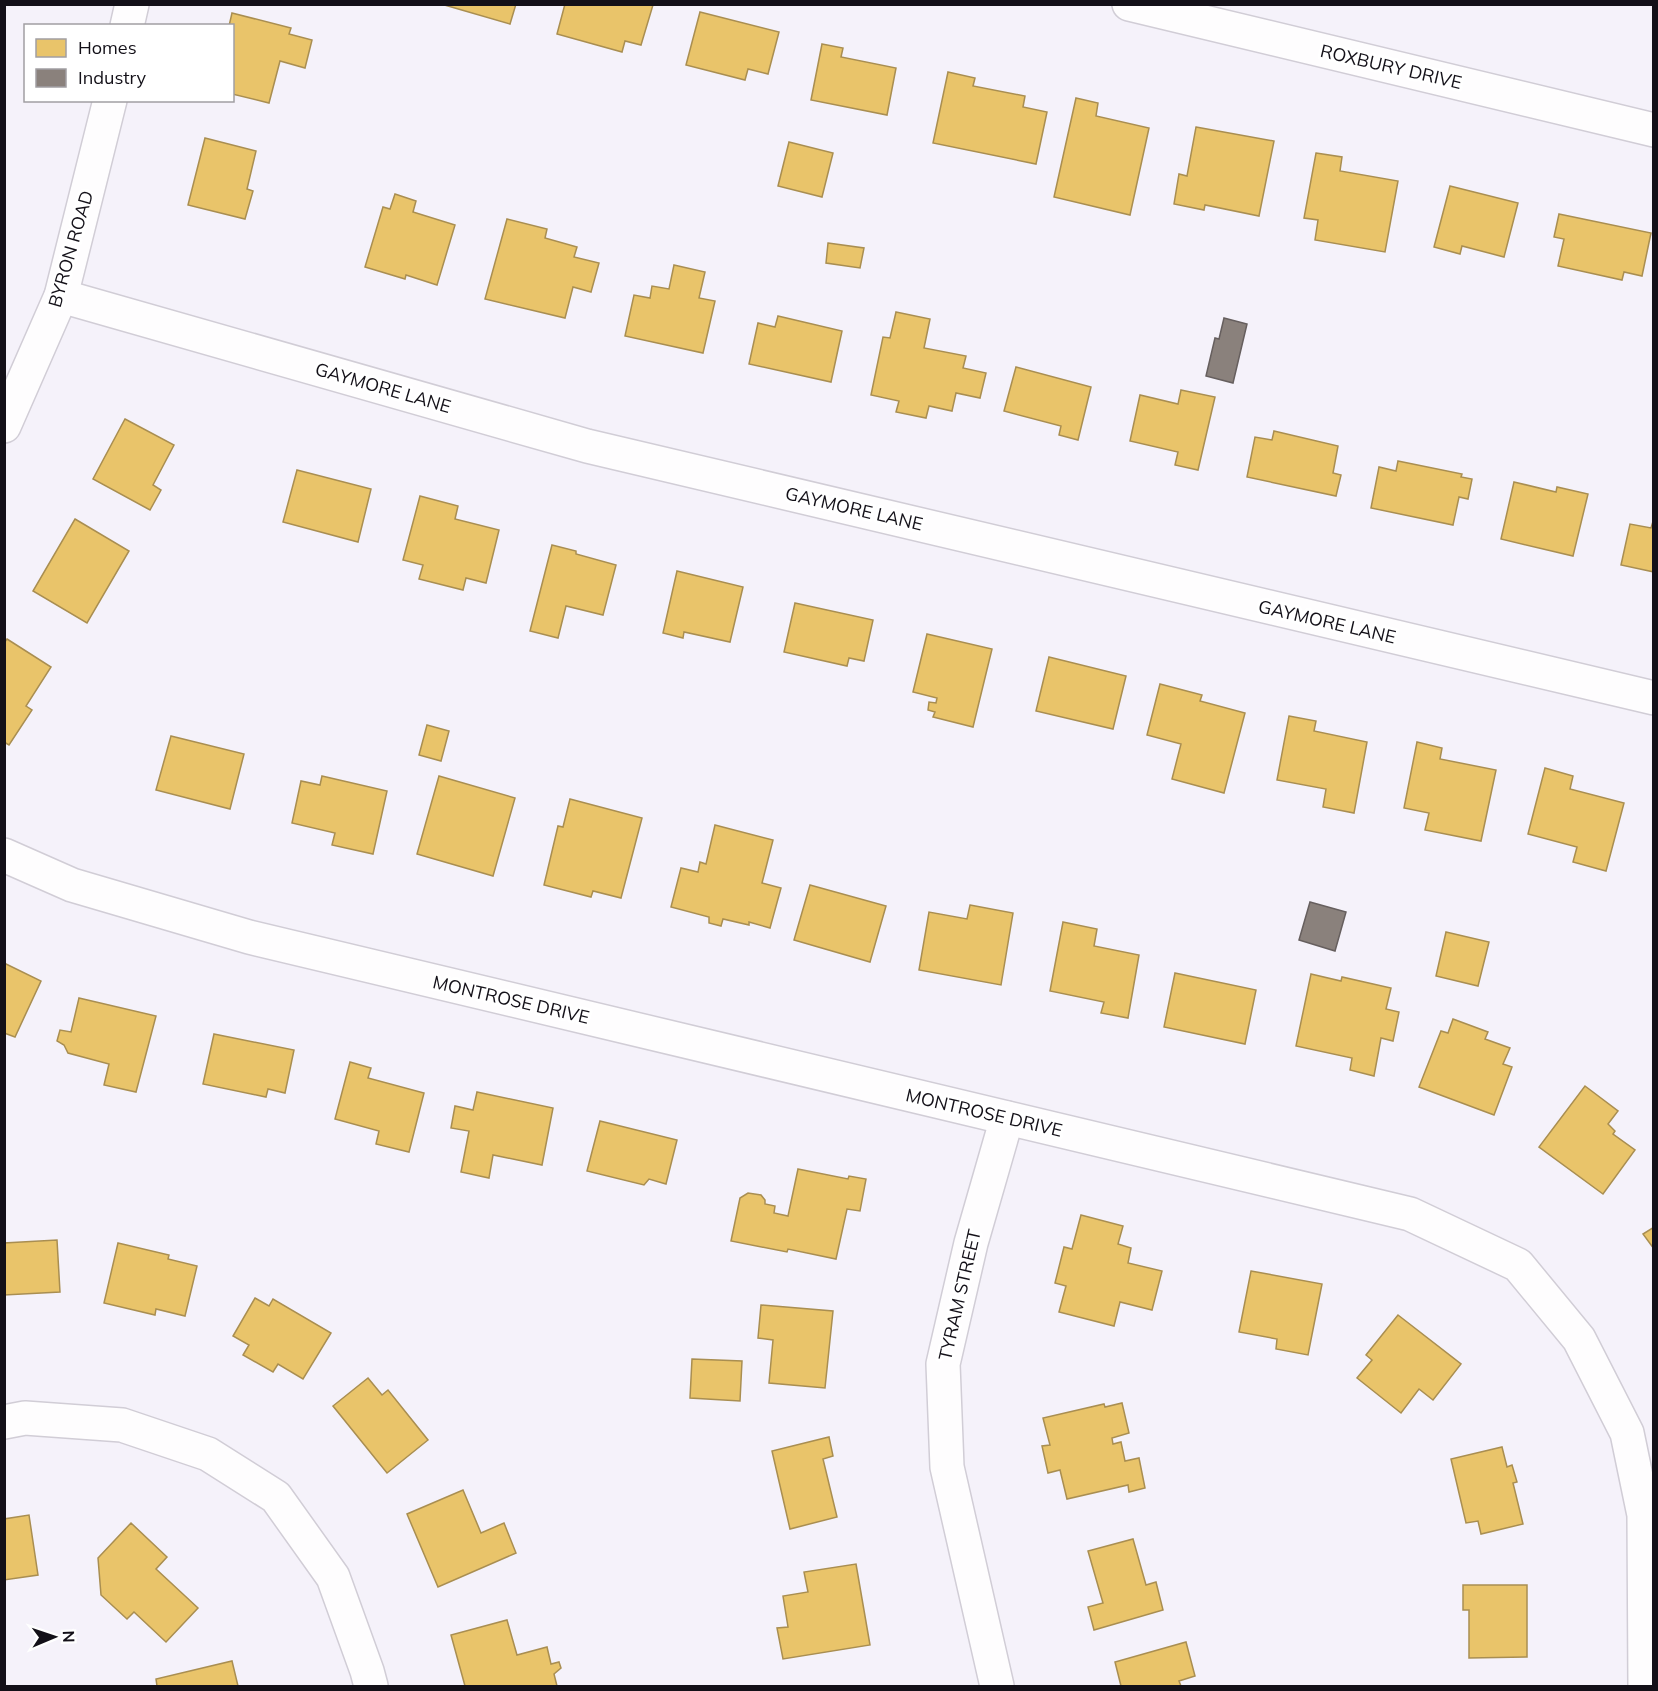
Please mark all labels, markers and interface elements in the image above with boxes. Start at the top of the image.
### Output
legend [24,24,234,102]
text: Homes [78,36,137,59]
street label: ROXBURY DRIVE [1318,39,1464,94]
text: Industry [78,66,147,89]
street label: BYRON ROAD [43,188,98,310]
street label: GAYMORE LANE [313,357,454,418]
street label: GAYMORE LANE [783,482,925,535]
street label: GAYMORE LANE [1256,595,1398,648]
street label: MONTROSE DRIVE [431,970,592,1029]
street label: MONTROSE DRIVE [904,1083,1065,1142]
street label: TYRAM STREET [933,1227,986,1363]
north arrow [24,1607,84,1667]
text: N [59,1630,79,1643]

